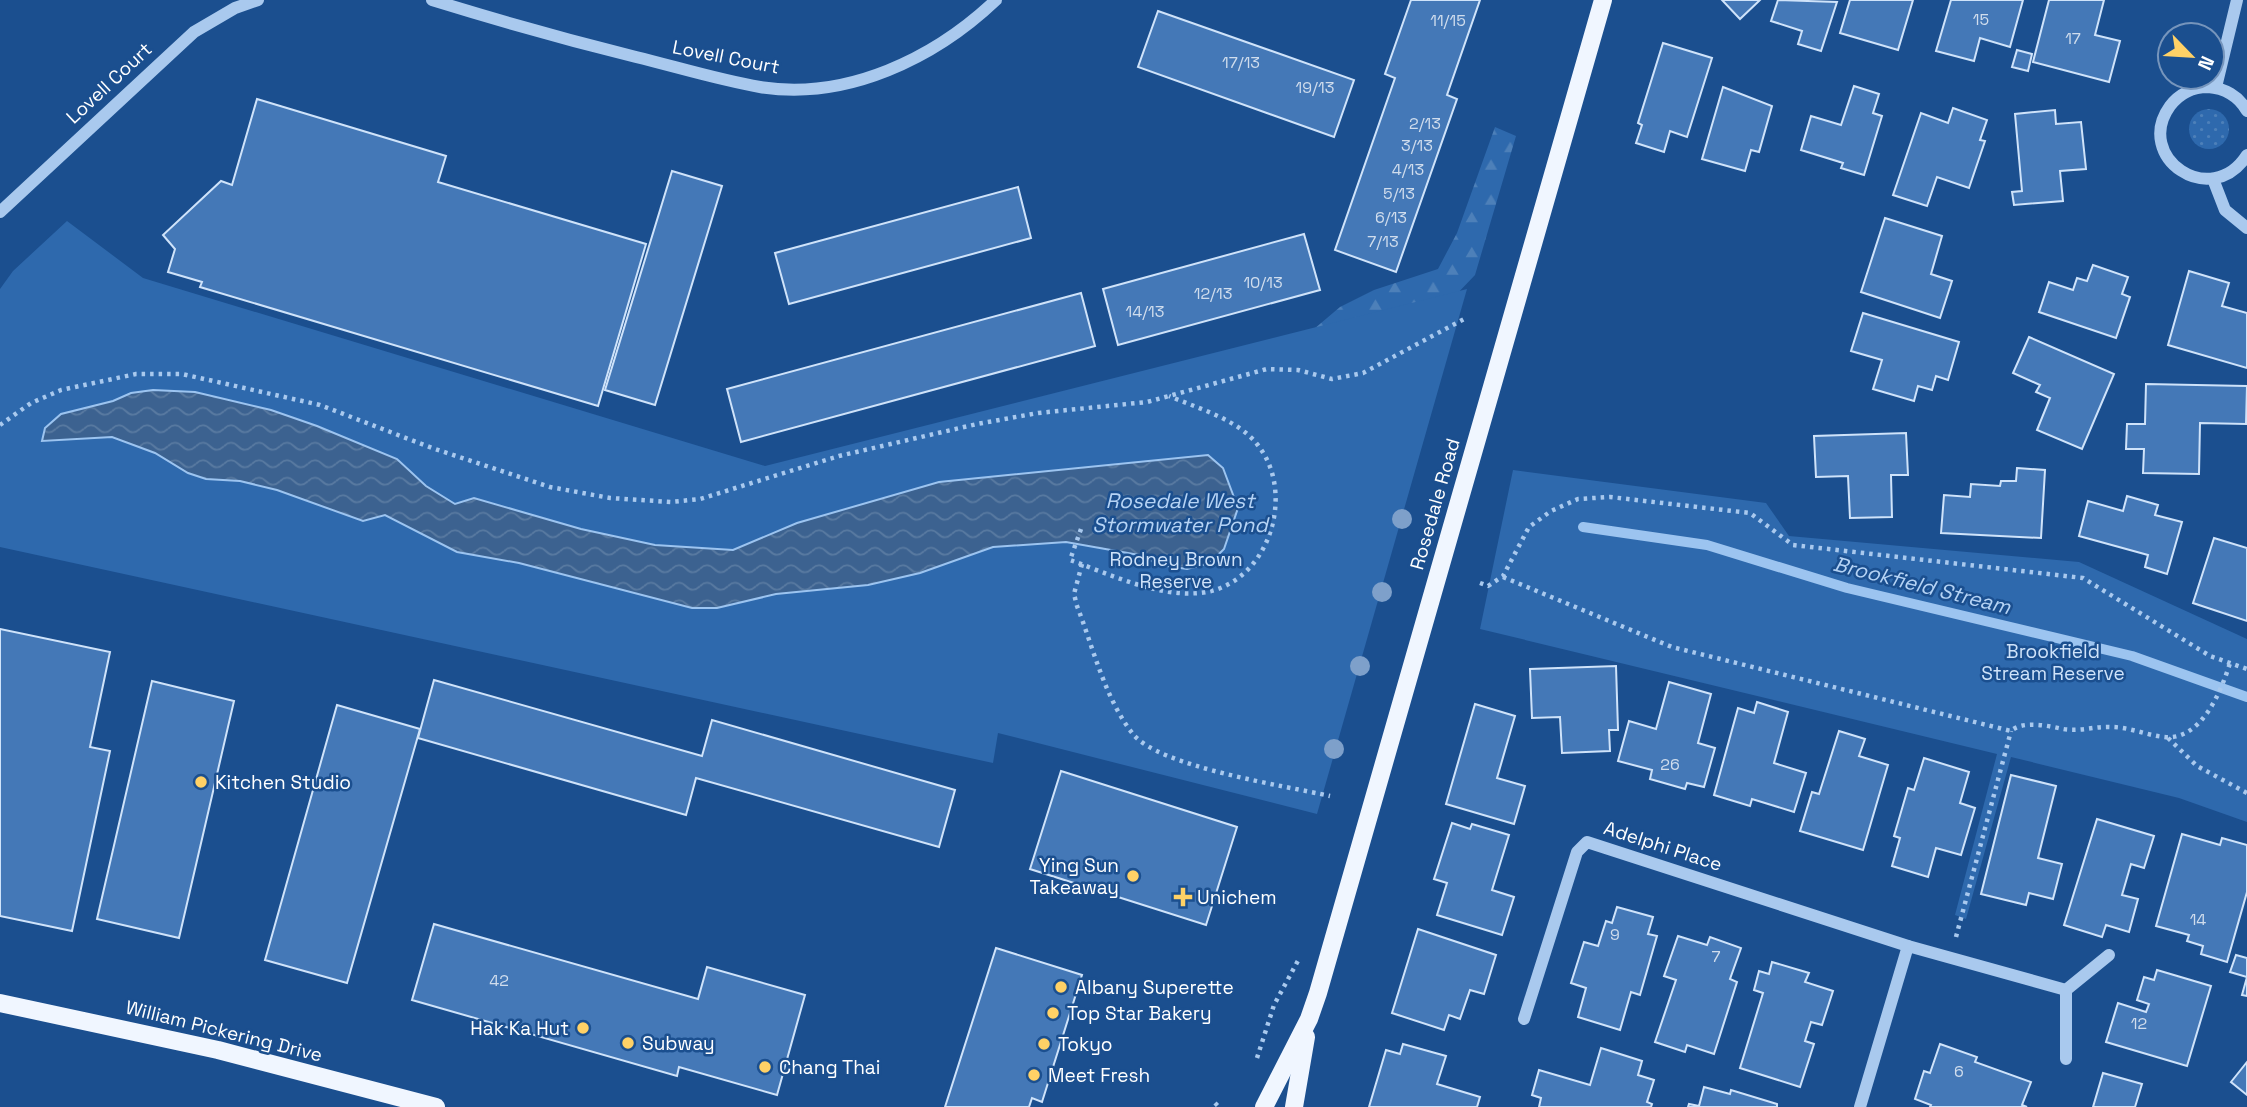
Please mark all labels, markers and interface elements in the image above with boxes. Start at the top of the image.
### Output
house number: 15 [1973,9,1989,30]
house number: 11/15 [1430,10,1466,31]
north arrow [2156,21,2226,91]
house number: 17 [2065,28,2081,49]
street label: Lovell Court [670,34,782,80]
street label: Lovell Court [61,37,157,129]
house number: 17/13 [1222,52,1260,73]
text: N [2192,52,2220,74]
house number: 19/13 [1296,77,1334,98]
house number: 2/13 [1409,113,1441,134]
house number: 3/13 [1401,135,1433,156]
house number: 4/13 [1392,159,1424,180]
house number: 5/13 [1383,183,1415,204]
house number: 6/13 [1375,207,1407,228]
house number: 7/13 [1367,231,1399,252]
house number: 10/13 [1243,272,1283,293]
house number: 12/13 [1194,283,1232,304]
house number: 14/13 [1126,301,1164,322]
street label: Rosedale Road [1404,435,1466,573]
water label: Rosedale West Stormwater Pond [1092,487,1270,538]
park label: Rodney Brown Reserve [1109,547,1243,594]
water label: Brookfield Stream [1831,550,2014,620]
park label: Brookfield Stream Reserve [1981,639,2125,686]
house number: 26 [1660,754,1680,775]
place label: Kitchen Studio [215,770,351,795]
marker: Kitchen Studio [193,774,209,790]
street label: Adelphi Place [1601,815,1725,877]
place label: Ying Sun Takeaway [1029,853,1119,900]
marker: Ying Sun Takeaway [1125,868,1141,884]
place label: Unichem [1197,885,1277,910]
marker: Unichem [1175,889,1191,905]
house number: 14 [2190,909,2206,930]
house number: 9 [1610,924,1620,945]
house number: 7 [1711,946,1721,967]
house number: 42 [489,970,509,991]
place label: Albany Superette [1075,975,1234,1000]
marker: Albany Superette [1053,979,1069,995]
street label: William Pickering Drive [123,994,325,1068]
place label: Top Star Bakery [1067,1001,1212,1026]
marker: Top Star Bakery [1045,1005,1061,1021]
house number: 12 [2131,1013,2147,1034]
place label: Hak Ka Hut [470,1016,569,1041]
marker: Hak Ka Hut [575,1020,591,1036]
place label: Subway [642,1031,715,1056]
place label: Tokyo [1058,1032,1113,1057]
marker: Subway [620,1035,636,1051]
marker: Tokyo [1036,1036,1052,1052]
place label: Chang Thai [779,1055,880,1080]
marker: Chang Thai [757,1059,773,1075]
house number: 6 [1954,1061,1964,1082]
place label: Meet Fresh [1048,1063,1150,1088]
marker: Meet Fresh [1026,1067,1042,1083]

